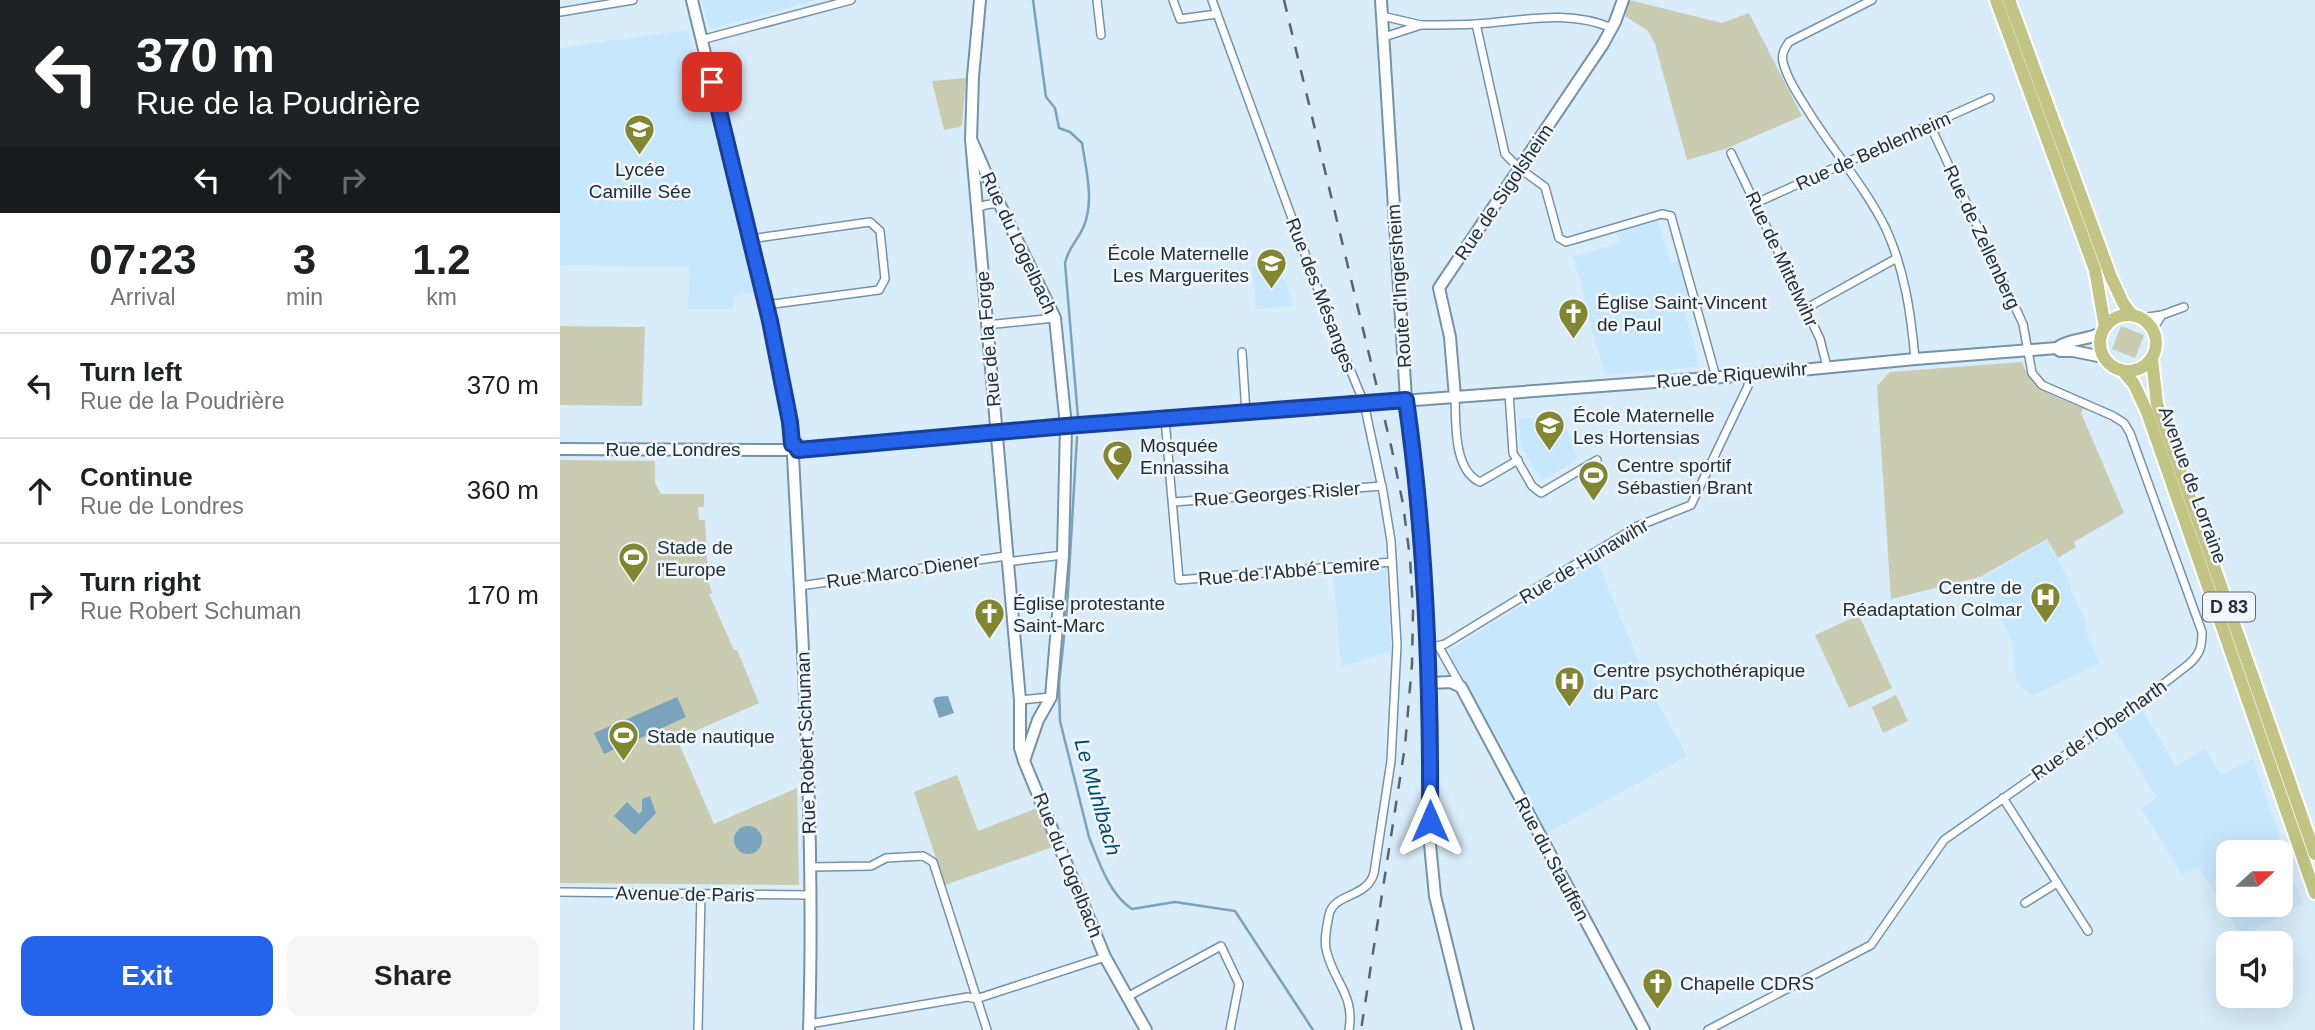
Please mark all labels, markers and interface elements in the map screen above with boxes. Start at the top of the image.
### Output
icon: left [21,28,112,119]
text: 370 m [136,28,275,82]
pin [682,52,742,112]
icon: arrive [693,63,731,101]
text: Rue de la Poudrière [136,85,421,121]
street label: Rue de Beblenheim [1792,107,1954,195]
school or university icon: Lycée Camille Sée [623,113,657,157]
street label: Rue de Sigolsheim [1451,120,1557,264]
place label: Lycée Camille Sée [589,159,691,202]
icon: left [188,161,226,199]
icon: ahead [261,161,299,199]
icon: right [334,161,372,199]
street label: Rue de Zellenberg [1939,162,2025,312]
street label: Rue du Logelbach [977,169,1061,317]
street label: Rue de Mittelwihr [1741,188,1823,331]
street label: Route d'Ingersheim [1383,203,1415,369]
street label: Rue des Mésanges [1282,215,1360,375]
text: 07:23 [89,236,197,283]
text: 3 [293,236,316,283]
text: 1.2 [412,236,471,283]
place label: École Maternelle Les Marguerites [1107,243,1249,286]
school or university icon: École Maternelle Les Marguerites [1255,247,1289,291]
street label: Rue de la Forge [972,270,1004,408]
text: Arrival [110,284,176,310]
text: min [286,284,323,310]
text: km [426,284,457,310]
place label: Église Saint-Vincent de Paul [1597,292,1767,335]
church icon: Église Saint-Vincent de Paul [1557,296,1591,340]
text: Turn left [80,357,182,387]
street label: Rue de Riquewihr [1656,358,1809,392]
icon: left [21,367,59,405]
text: 370 m [467,370,539,400]
text: Rue de la Poudrière [80,388,285,414]
street label: Avenue de Lorraine [2155,404,2231,566]
place label: École Maternelle Les Hortensias [1573,405,1715,448]
school or university icon: École Maternelle Les Hortensias [1533,409,1567,453]
place label: Mosquée Ennassiha [1140,435,1229,478]
street label: Rue de Londres [605,439,741,460]
mosque icon: Mosquée Ennassiha [1100,439,1134,483]
place label: Centre sportif Sébastien Brant [1617,455,1753,498]
sports icon: Centre sportif Sébastien Brant [1577,459,1611,503]
text: Continue [80,462,193,492]
icon: ahead [21,472,59,510]
text: 360 m [467,475,539,505]
street label: Rue Georges Risler [1193,478,1362,510]
text: Rue de Londres [80,493,244,519]
street label: Rue de Hunawihr [1516,514,1653,608]
place label: Stade de l'Europe [657,537,733,580]
sports icon: Stade de l'Europe [617,541,651,585]
street label: Rue Marco Diener [825,550,981,592]
street label: Rue de l'Abbé Lemire [1197,553,1381,589]
text: Turn right [80,567,201,597]
icon: right [21,577,59,615]
place label: Centre de Réadaptation Colmar [1842,577,2023,620]
text: 170 m [467,580,539,610]
hospital icon: Centre de Réadaptation Colmar [2028,581,2062,625]
road number: D 83 [2203,592,2255,622]
place label: Église protestante Saint-Marc [1013,593,1165,636]
church icon: Église protestante Saint-Marc [973,597,1007,641]
text: Rue Robert Schuman [80,598,301,624]
street label: Rue Robert Schuman [792,651,820,835]
place label: Centre psychothérapique du Parc [1593,660,1805,703]
hospital icon: Centre psychothérapique du Parc [1553,664,1587,708]
street label: Rue de l'Oberharth [2027,676,2171,784]
sports icon: Stade nautique [607,719,641,763]
place label: Stade nautique [647,726,775,747]
water label: Le Muhlbach [1070,736,1126,858]
position arrow [1393,784,1467,858]
street label: Rue du Logelbach [1029,790,1107,940]
street label: Rue du Stauffen [1511,794,1593,924]
north arrow [2216,840,2292,917]
map controls [2216,840,2293,1008]
street label: Avenue de Paris [615,882,755,906]
button: sound [2216,931,2293,1008]
button: Exit [21,936,273,1016]
button: Share [287,936,539,1016]
church icon: Chapelle CDRS [1640,966,1674,1010]
place label: Chapelle CDRS [1680,973,1814,994]

